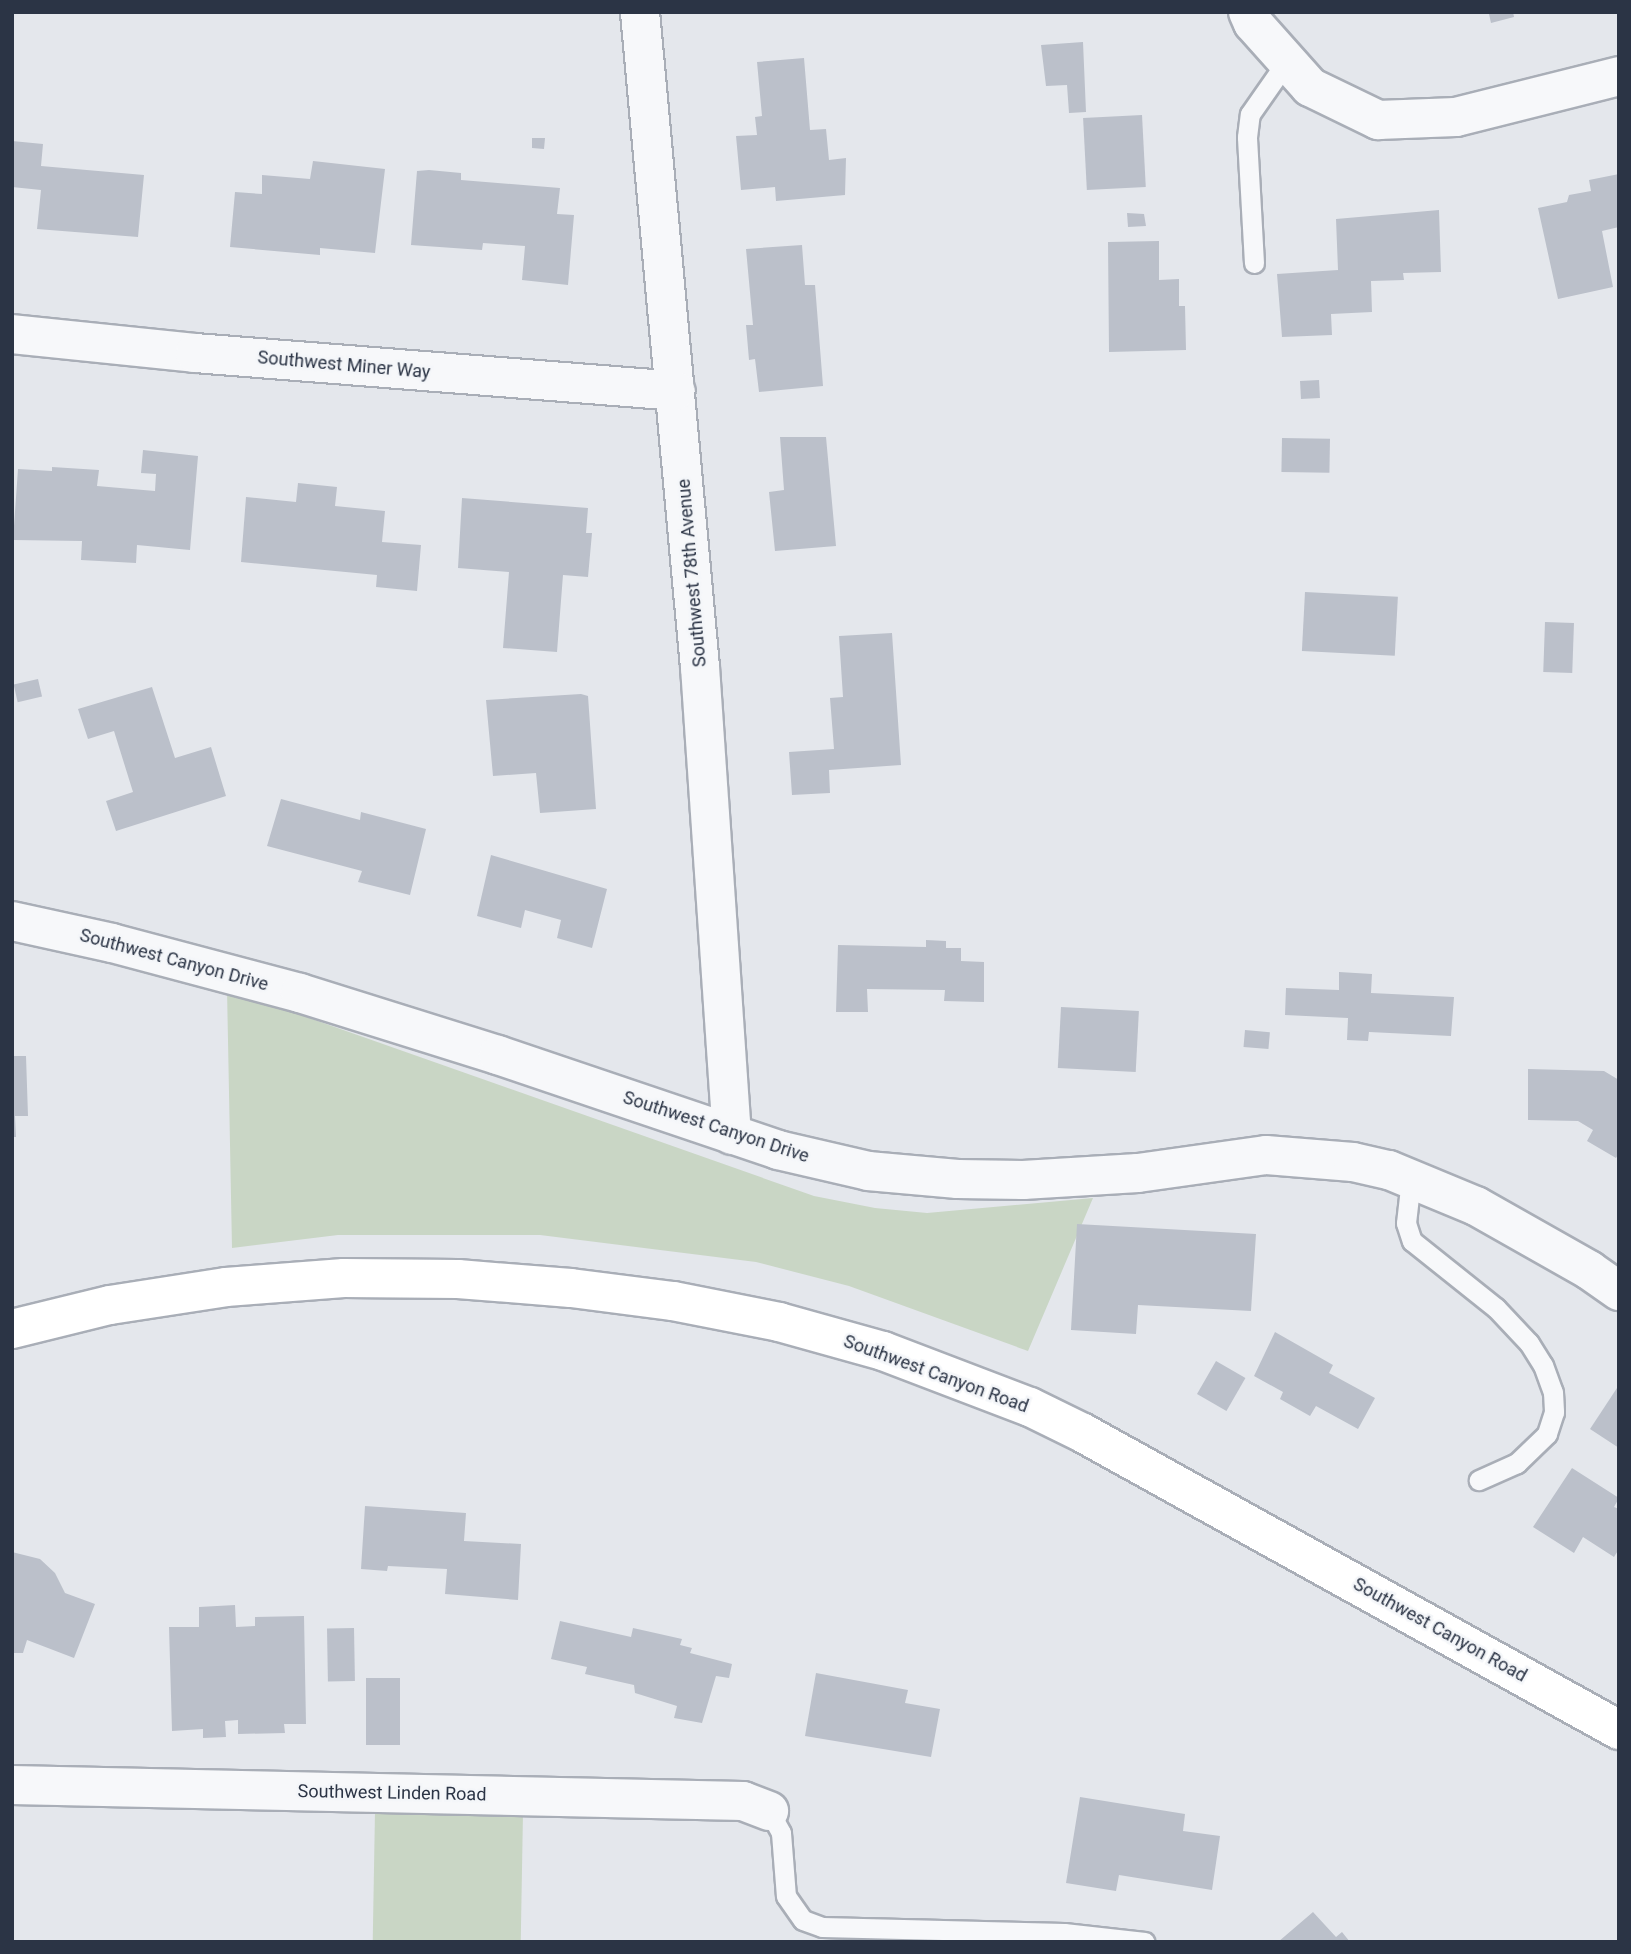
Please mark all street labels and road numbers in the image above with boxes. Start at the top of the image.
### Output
street label: Southwest Miner Way [257,347,431,383]
street label: Southwest 78th Avenue [673,478,711,668]
street label: Southwest Canyon Drive [77,924,271,996]
street label: Southwest Canyon Drive [620,1087,812,1167]
street label: Southwest Canyon Road [841,1330,1031,1418]
street label: Southwest Canyon Road [1349,1573,1531,1687]
street label: Southwest Linden Road [297,1781,487,1805]

